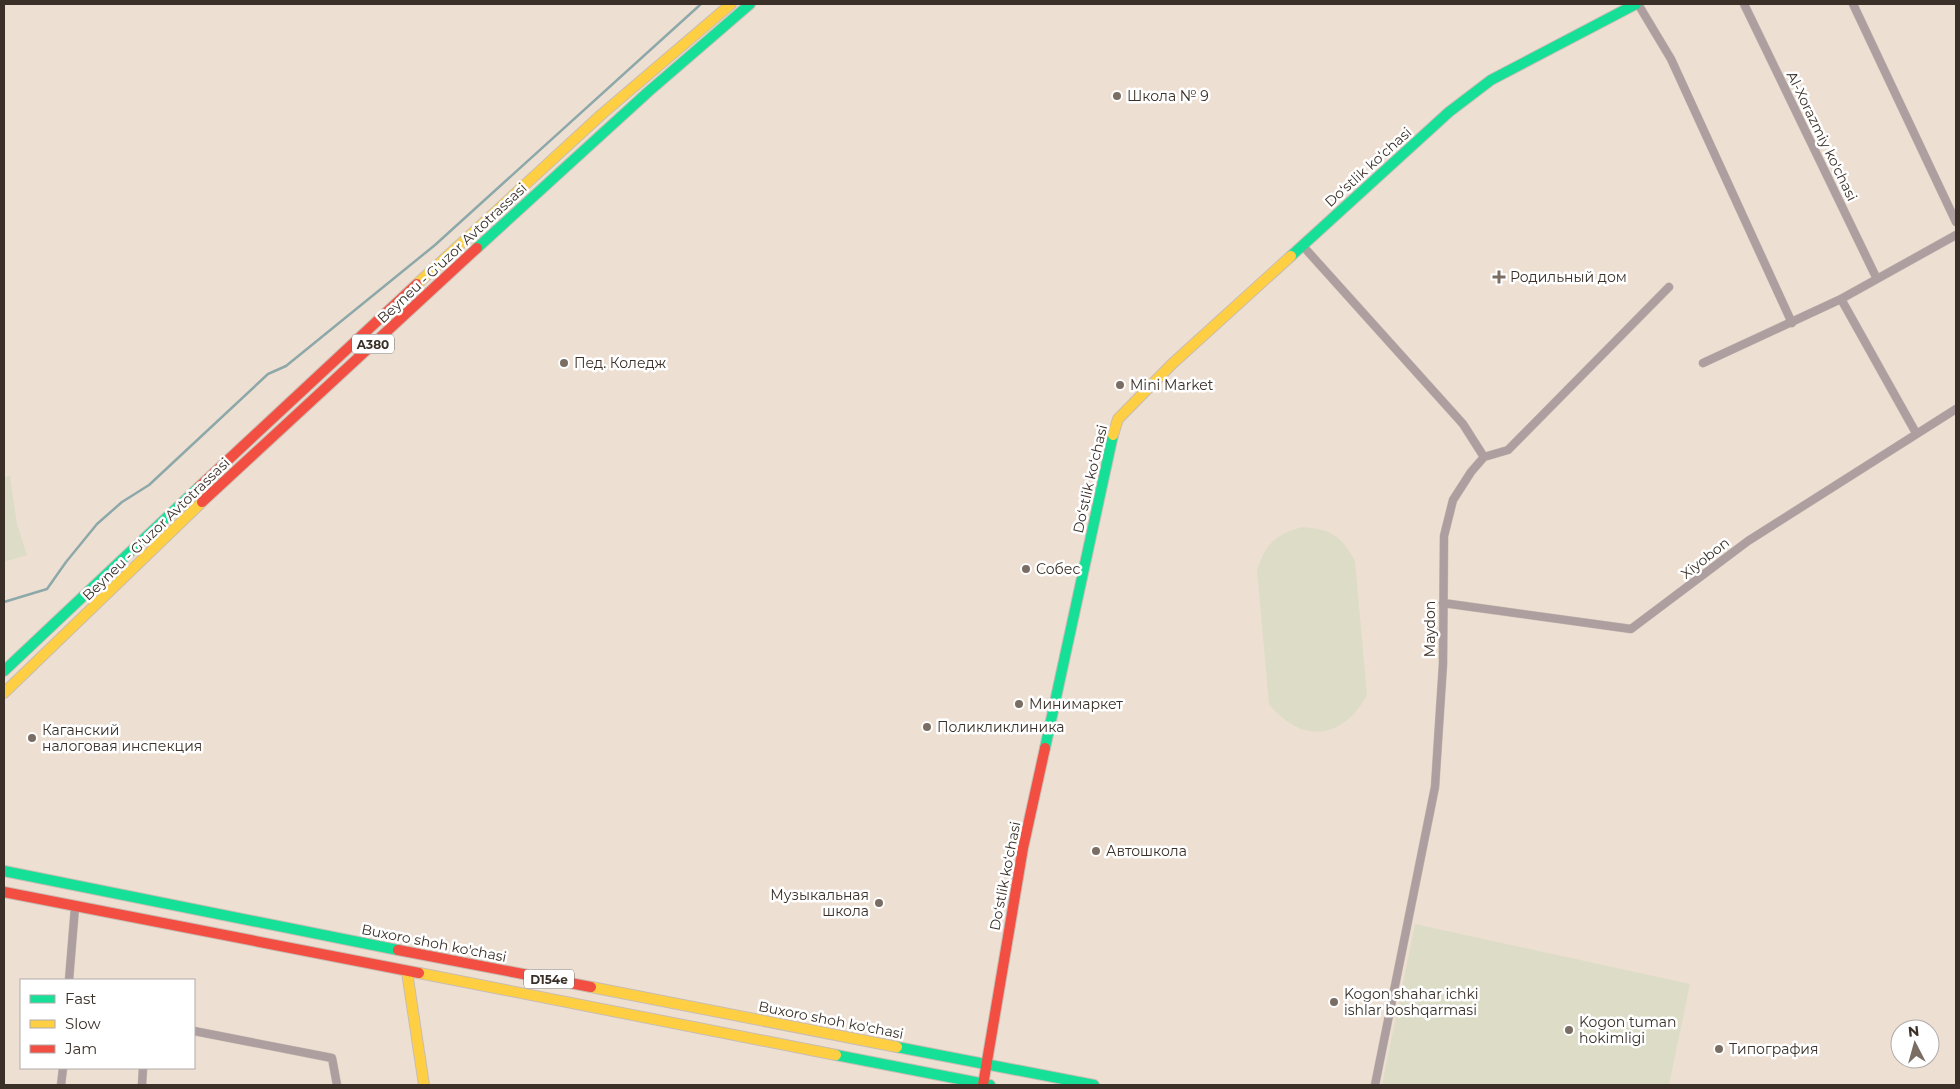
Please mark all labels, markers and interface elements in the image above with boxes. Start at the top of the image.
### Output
street label: Al-Xorazmiy ko'chasi [1783,68,1861,204]
place label: Школа № 9 [1127,87,1209,105]
marker: Школа № 9 [1111,90,1123,102]
street label: Do‘stlik ko‘chasi [1321,123,1415,211]
street label: Beyneu - G'uzor Avtotrassasi [374,179,530,327]
place label: Родильный дом [1510,268,1627,286]
marker: Родильный дом [1492,270,1506,284]
road number: A380 [352,334,394,354]
place label: Пед. Коледж [574,354,667,372]
marker: Пед. Коледж [558,357,570,369]
place label: Mini Market [1130,376,1214,394]
marker: Mini Market [1114,379,1126,391]
street label: Do‘stlik ko‘chasi [1069,423,1111,535]
street label: Beyneu - G'uzor Avtotrassasi [79,454,233,604]
street label: Xiyobon [1677,533,1733,583]
place label: Собеc [1036,560,1080,578]
marker: Собеc [1020,563,1032,575]
street label: Maydon [1421,601,1439,657]
place label: Минимаркет [1029,695,1123,713]
marker: Минимаркет [1013,698,1025,710]
place label: Поликликлиника [937,718,1064,736]
place label: Каганский налоговая инспекция [42,721,202,755]
marker: Поликликлиника [921,721,933,733]
marker: Каганский налоговая инспекция [26,732,38,744]
street label: Do‘stlik ko‘chasi [986,820,1024,932]
place label: Автошкола [1106,842,1187,860]
marker: Автошкола [1090,845,1102,857]
place label: Музыкальная школа [770,886,869,920]
marker: Музыкальная школа [873,897,885,909]
street label: Buxoro shoh ko'chasi [360,920,508,966]
road number: D154e [524,970,574,989]
legend [20,979,195,1069]
place label: Kogon shahar ichki ishlar boshqarmasi [1344,985,1479,1019]
text: Fast [65,989,96,1008]
marker: Kogon shahar ichki ishlar boshqarmasi [1328,996,1340,1008]
street label: Buxoro shoh ko'chasi [757,997,905,1043]
place label: Kogon tuman hokimligi [1579,1013,1677,1047]
text: Slow [65,1014,101,1033]
north arrow [1890,1019,1940,1069]
text: N [1907,1022,1920,1041]
marker: Kogon tuman hokimligi [1563,1024,1575,1036]
text: Jam [64,1039,97,1058]
place label: Типография [1729,1040,1818,1058]
marker: Типография [1713,1043,1725,1055]

